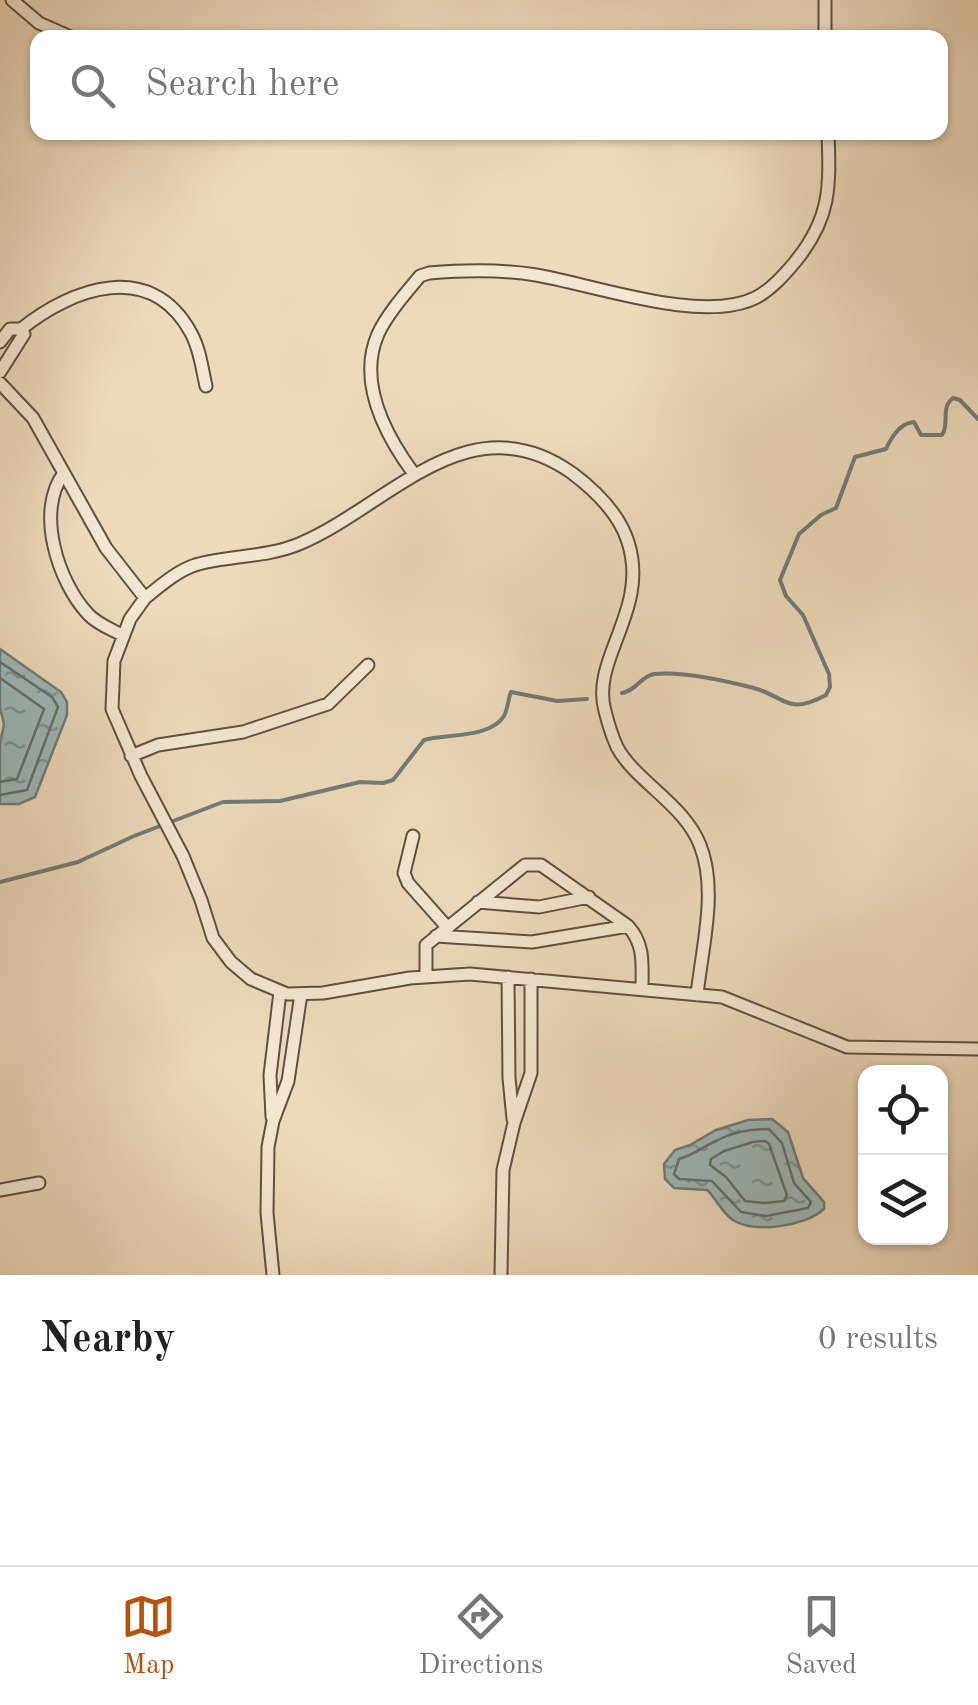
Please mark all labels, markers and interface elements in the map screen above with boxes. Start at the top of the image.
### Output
search box [30,30,948,140]
icon: search [65,58,120,113]
text: Search here [145,66,340,104]
map controls [858,1065,948,1245]
button: locate [858,1065,948,1155]
button: layers [858,1155,948,1245]
text: Nearby [40,1319,176,1361]
text: 0 results [818,1324,938,1356]
tab: Map [121,1589,176,1684]
tab: Directions [419,1589,543,1684]
tab: Saved [785,1589,857,1684]

